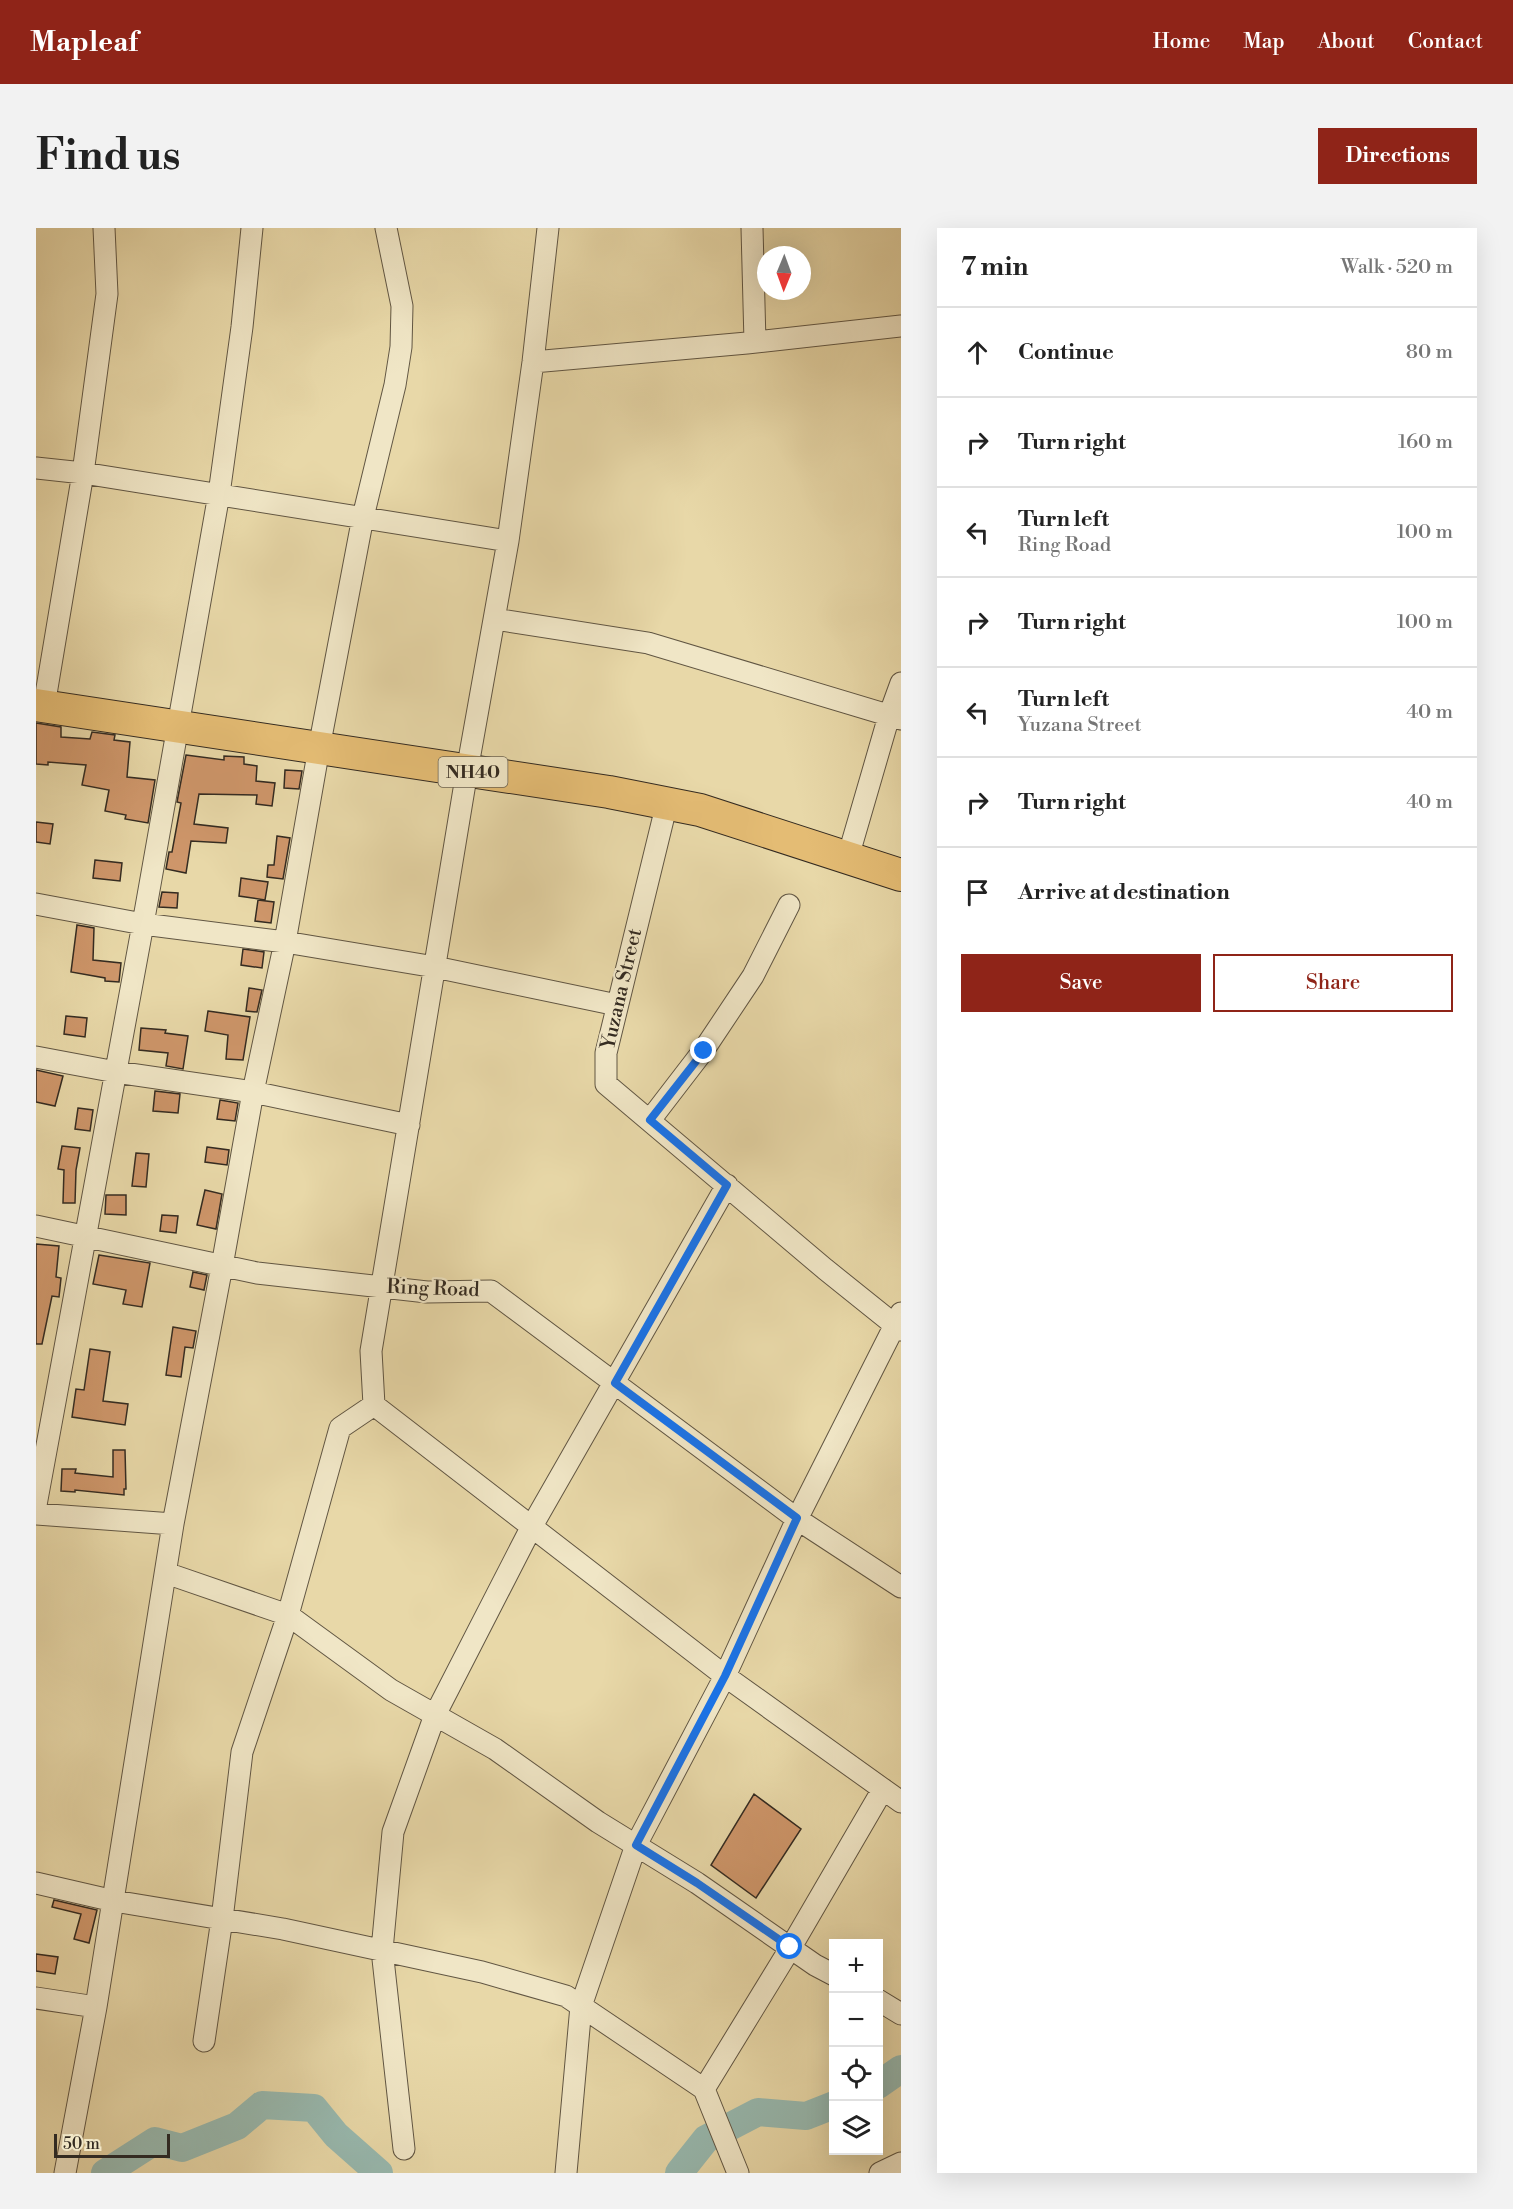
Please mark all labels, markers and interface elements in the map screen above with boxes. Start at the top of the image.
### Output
text: Mapleaf [30,25,138,60]
text: Home [1153,29,1210,55]
text: Map [1243,29,1285,55]
text: About [1318,29,1375,55]
text: Contact [1408,29,1483,55]
button: Directions [1318,128,1477,184]
text: Find us [36,130,180,183]
north arrow [757,246,811,300]
text: 7 min [961,251,1028,283]
text: Walk · 520 m [1341,255,1453,280]
icon: ahead [961,336,994,369]
text: Continue [1018,339,1114,366]
text: 80 m [1406,340,1453,365]
icon: right [961,426,994,459]
text: Turn right [1018,429,1126,456]
text: 160 m [1398,430,1453,455]
text: Turn left [1018,506,1109,533]
icon: left [961,516,994,549]
text: 100 m [1397,520,1453,545]
text: Ring Road [1018,533,1111,558]
icon: right [961,606,994,639]
text: Turn right [1018,609,1126,636]
text: 100 m [1397,610,1453,635]
text: Turn left [1018,686,1109,713]
icon: left [961,696,994,729]
text: 40 m [1406,700,1453,725]
text: Yuzana Street [1018,713,1141,738]
road number: NH40 [438,757,508,787]
icon: right [961,786,994,819]
text: Turn right [1018,789,1126,816]
text: 40 m [1406,790,1453,815]
icon: arrive [961,876,994,909]
text: Arrive at destination [1018,879,1230,906]
street label: Yuzana Street [596,926,648,1053]
button: Save [961,954,1201,1012]
button: Share [1213,954,1453,1012]
route end [690,1037,716,1063]
street label: Ring Road [386,1275,481,1303]
route start [776,1933,802,1959]
map controls [829,1939,883,2155]
button: + [829,1939,883,1993]
button: − [829,1993,883,2047]
button: locate [829,2047,883,2101]
button: layers [829,2101,883,2155]
scale bar [54,2131,170,2158]
text: 50 m [63,2134,100,2154]

